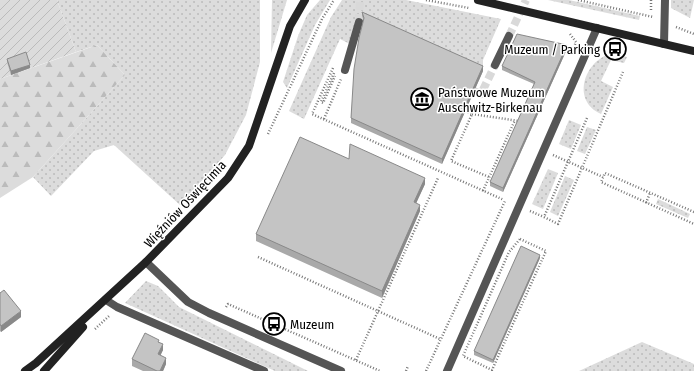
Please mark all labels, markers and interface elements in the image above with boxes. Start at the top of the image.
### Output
bus stop icon: Muzeum / Parking [602,36,628,62]
place label: Muzeum / Parking [504,42,601,57]
place label: Państwowe Muzeum Auschwitz-Birkenau [438,85,545,115]
museum icon: Państwowe Muzeum Auschwitz-Birkenau [409,86,435,112]
street label: Więźniów Oświęcimia [141,157,229,251]
bus stop icon: Muzeum [261,311,287,337]
place label: Muzeum [290,317,334,332]

